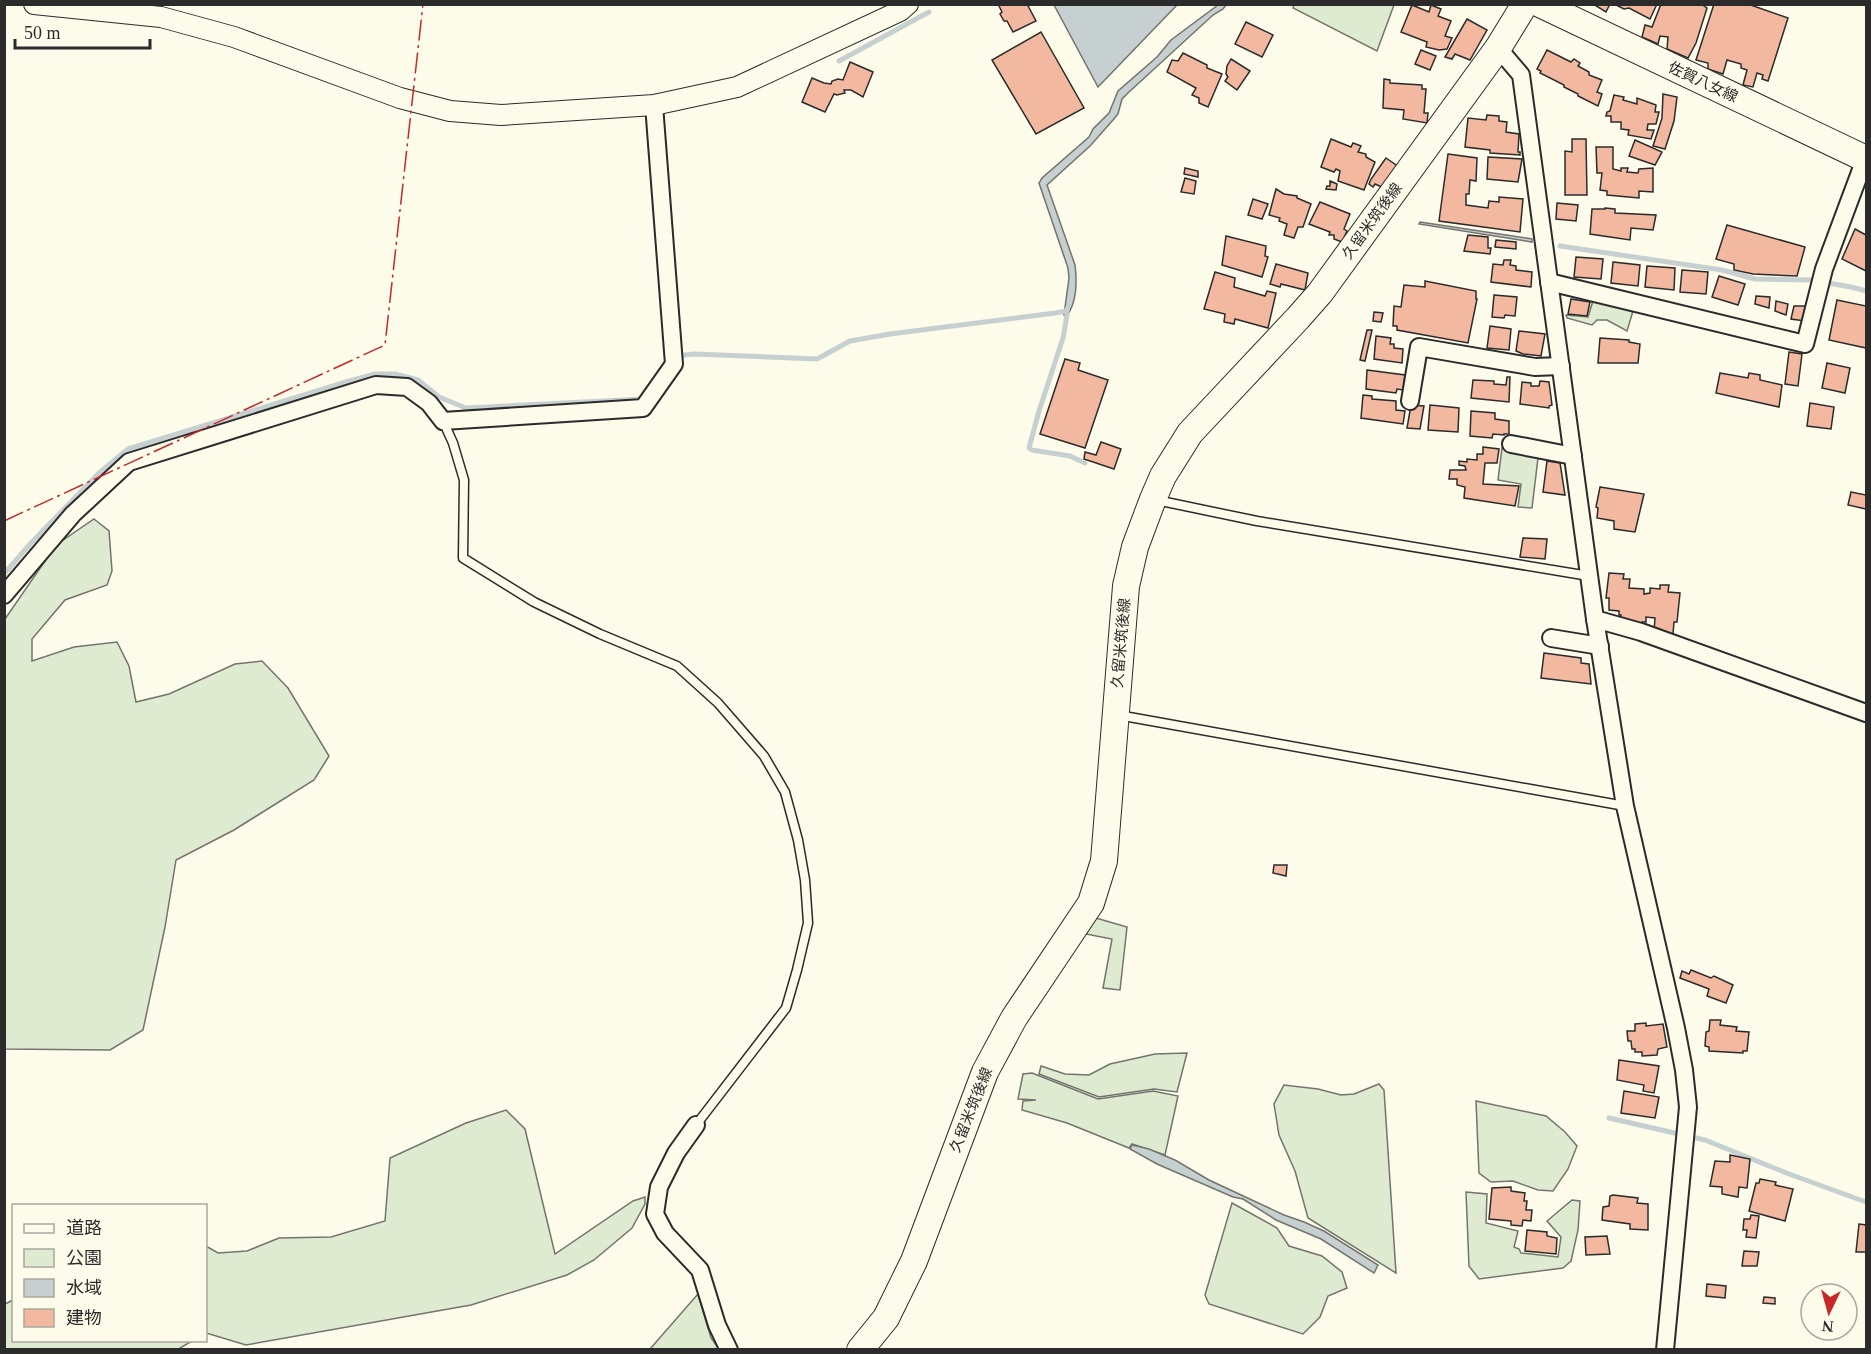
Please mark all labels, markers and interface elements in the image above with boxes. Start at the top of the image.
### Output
scale bar [15,12,150,50]
text: 50 m [24,23,61,43]
street label: 佐賀八女線 [1666,59,1740,105]
street label: 久留米筑後線 [1339,180,1405,262]
street label: 久留米筑後線 [1109,597,1133,689]
street label: 久留米筑後線 [947,1065,995,1155]
legend [12,1204,207,1342]
text: 道路 [66,1218,102,1238]
text: 公園 [66,1248,102,1268]
text: 水域 [66,1278,102,1298]
north arrow [1799,1282,1859,1342]
text: 建物 [66,1308,102,1328]
text: N [1821,1317,1834,1335]

